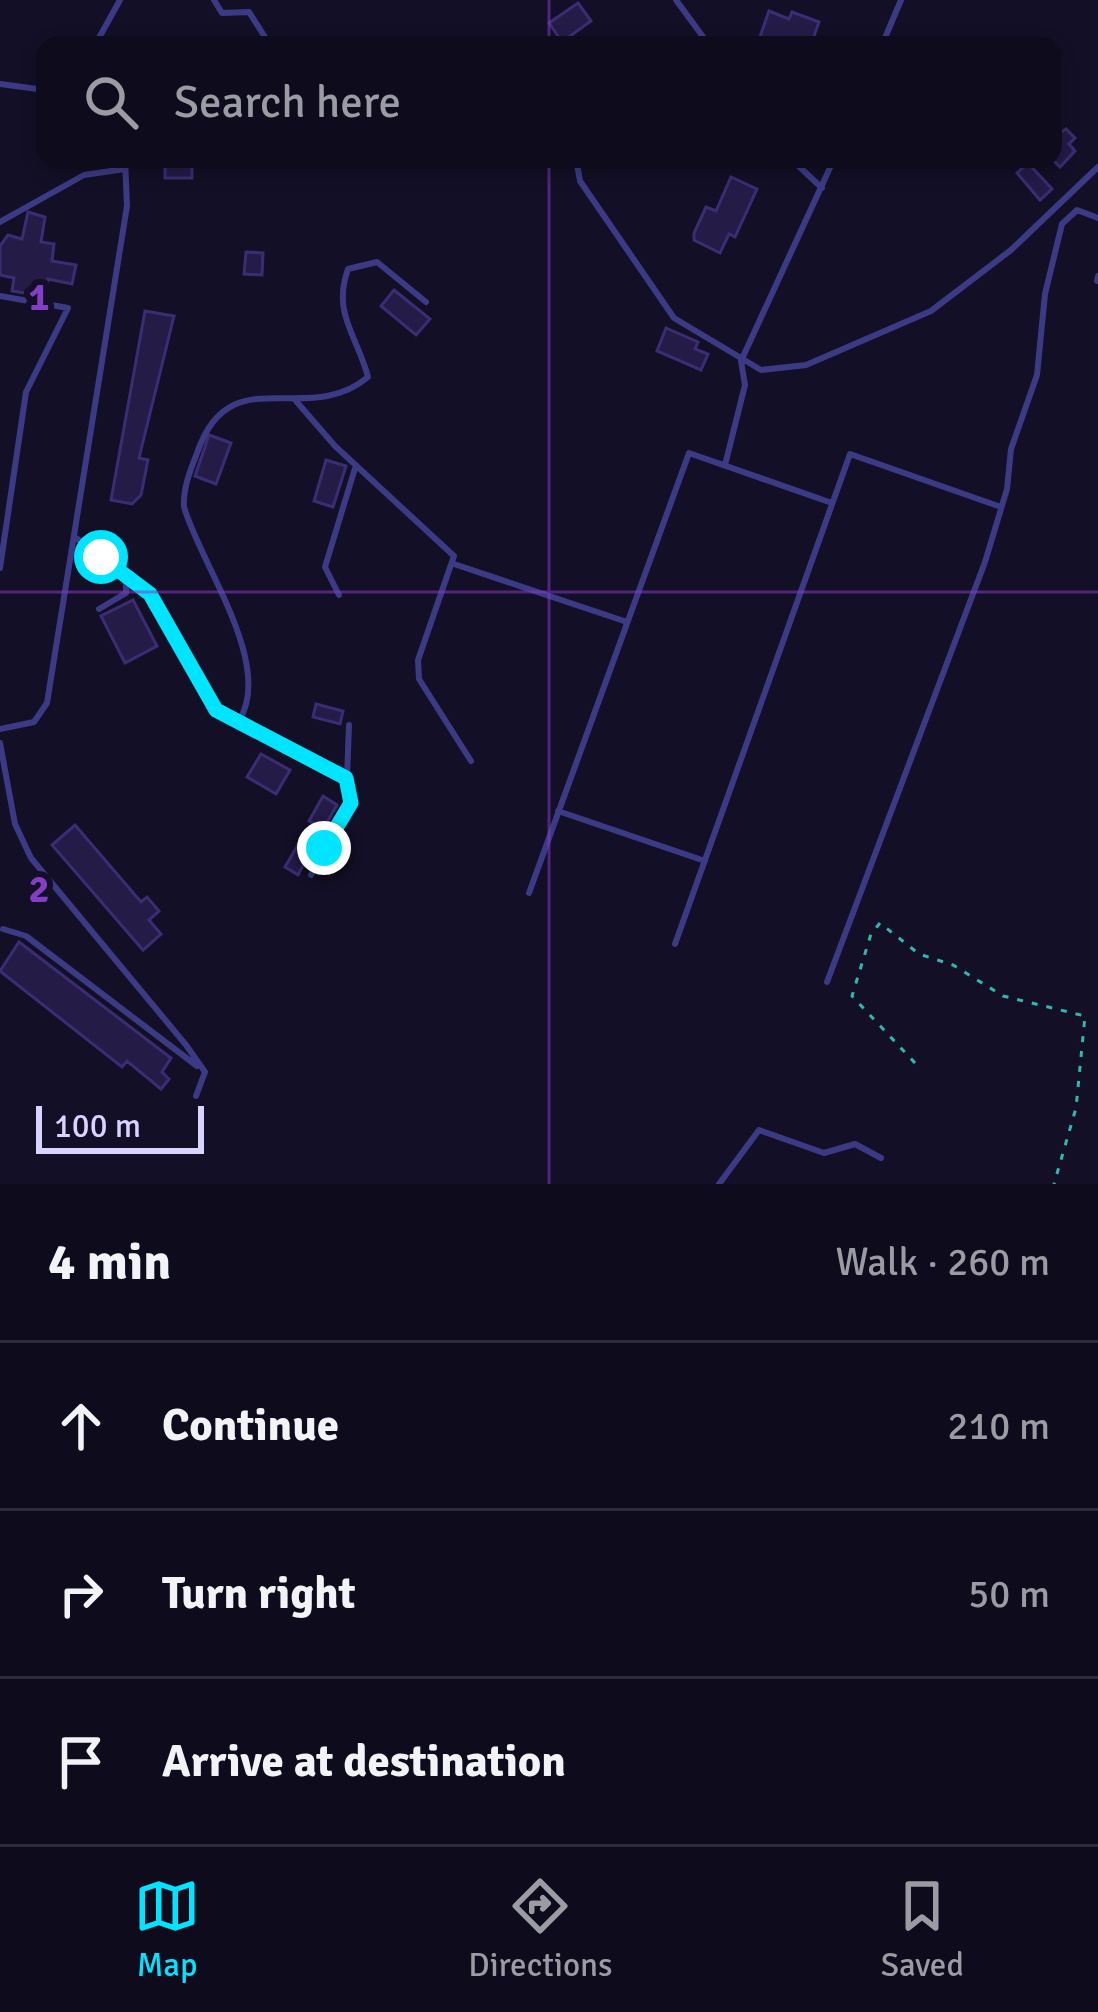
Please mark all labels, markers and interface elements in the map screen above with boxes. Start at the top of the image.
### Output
search box [36,36,1062,168]
icon: search [78,69,144,135]
text: Search here [174,75,401,130]
text: 1 [28,273,50,321]
route start [74,530,128,584]
route end [297,821,351,875]
text: 2 [28,865,50,913]
scale bar [36,1100,204,1153]
text: 100 m [54,1106,141,1147]
text: 4 min [48,1231,171,1294]
text: Walk · 260 m [836,1238,1050,1286]
icon: ahead [48,1393,114,1459]
text: Continue [162,1398,339,1453]
text: 210 m [947,1402,1050,1450]
icon: right [48,1561,114,1627]
text: Turn right [162,1566,356,1621]
text: 50 m [968,1570,1050,1618]
icon: arrive [48,1729,114,1795]
text: Arrive at destination [162,1734,566,1789]
tab: Map [134,1873,200,1986]
tab: Directions [468,1873,613,1986]
tab: Saved [881,1873,964,1986]

